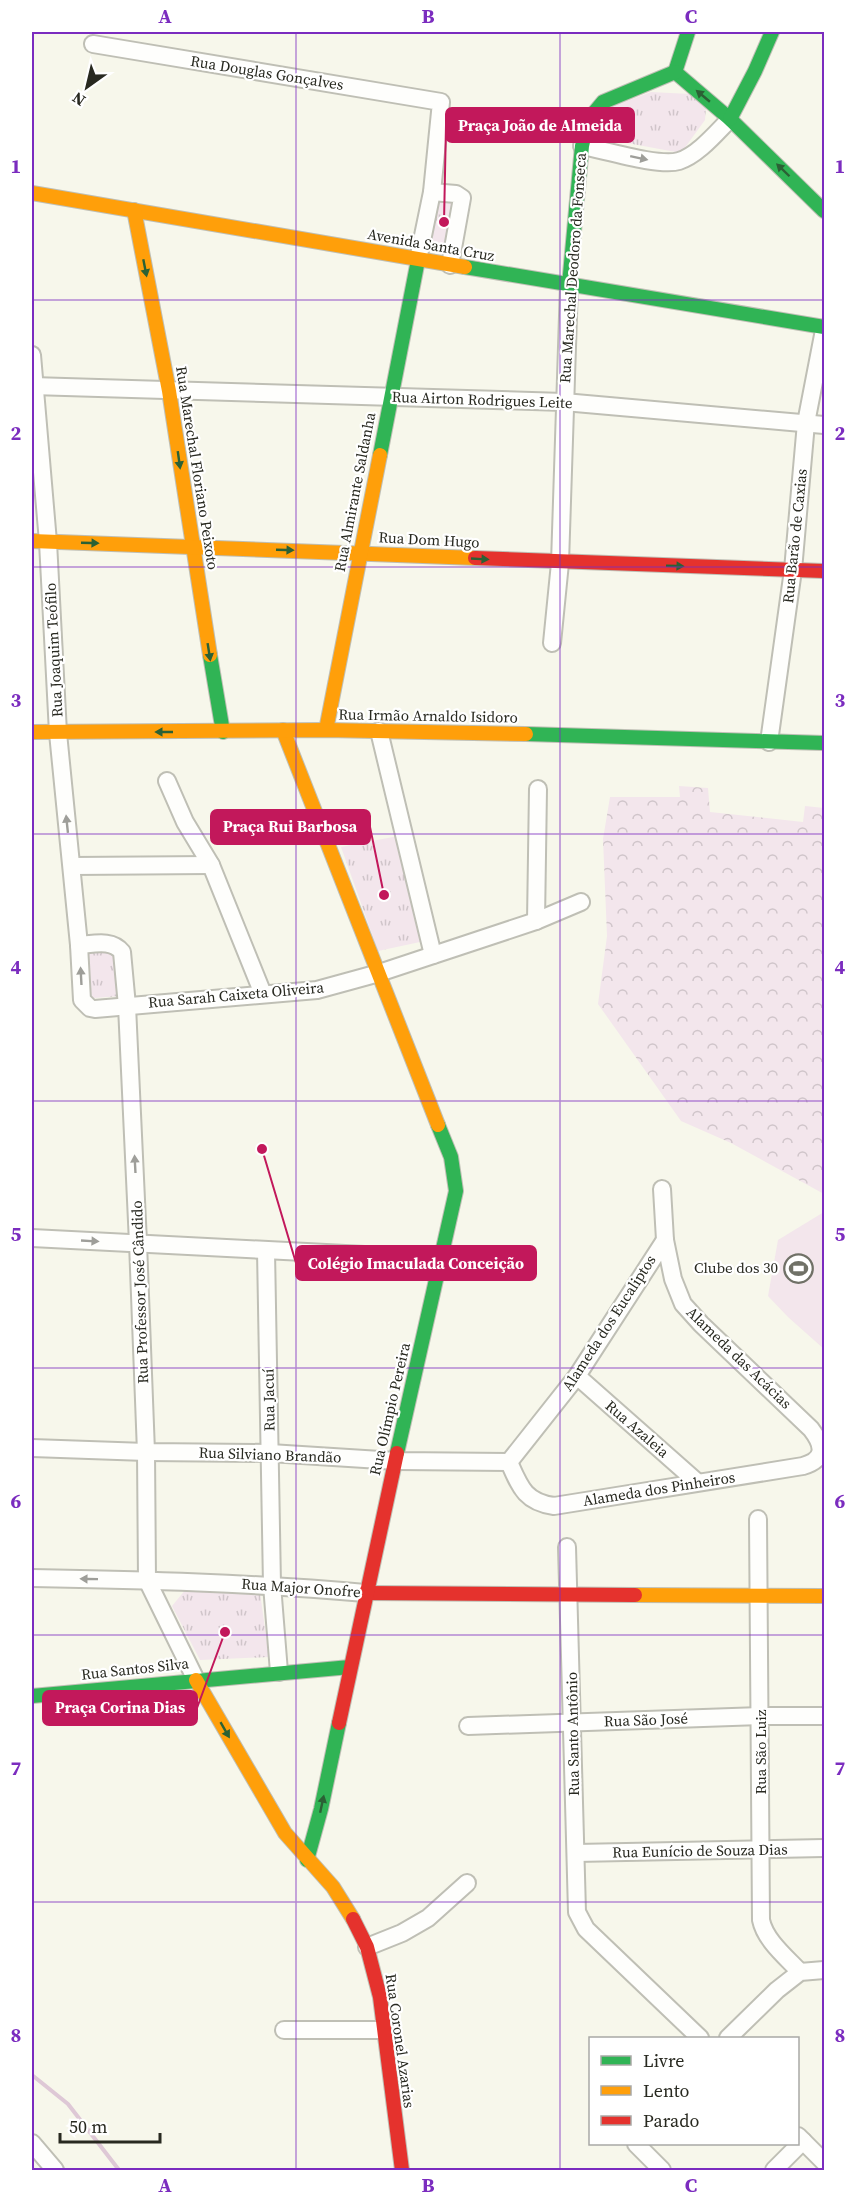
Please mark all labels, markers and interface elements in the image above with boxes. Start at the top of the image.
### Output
text: A [158,2,172,30]
text: B [421,2,435,30]
text: C [685,2,697,30]
street label: Rua Douglas Gonçalves [189,50,345,95]
north arrow [57,57,117,117]
text: N [67,87,90,112]
one-way arrow [696,90,711,103]
callout: Praça João de Almeida [446,108,634,142]
text: Praça João de Almeida [458,114,623,136]
text: 1 [11,152,21,180]
street label: Rua Marechal Deodoro da Fonseca [554,152,591,384]
text: 1 [835,152,845,180]
one-way arrow [630,153,648,163]
one-way arrow [775,163,790,177]
street label: Avenida Santa Cruz [366,223,496,266]
one-way arrow [141,258,150,277]
street label: Rua Marechal Floriano Peixoto [171,365,224,571]
street label: Rua Airton Rodrigues Leite [391,386,573,413]
street label: Rua Almirante Saldanha [329,410,380,573]
text: 2 [11,419,22,447]
text: 2 [835,419,846,447]
one-way arrow [175,450,184,469]
street label: Rua Barão de Caxias [777,468,812,604]
street label: Rua Dom Hugo [378,526,480,553]
one-way arrow [80,539,99,548]
one-way arrow [275,546,294,555]
one-way arrow [470,554,489,563]
one-way arrow [665,561,684,571]
street label: Rua Joaquim Teófilo [39,582,68,718]
one-way arrow [205,643,214,662]
text: 3 [11,686,22,714]
text: 3 [835,686,846,714]
street label: Rua Irmão Arnaldo Isidoro [338,703,518,728]
one-way arrow [155,727,174,737]
callout: Praça Rui Barbosa [211,810,370,844]
one-way arrow [62,814,72,833]
text: Praça Rui Barbosa [223,815,358,837]
text: 4 [11,953,22,981]
text: 4 [835,953,846,981]
one-way arrow [76,966,85,985]
street label: Rua Sarah Caixeta Oliveira [147,976,325,1013]
one-way arrow [130,1154,139,1173]
street label: Rua Professor José Cândido [126,1200,153,1384]
text: 5 [11,1220,22,1248]
text: 5 [835,1220,846,1248]
one-way arrow [80,1236,99,1245]
callout: Colégio Imaculada Conceição [296,1246,536,1280]
street label: Alameda dos Eucaliptos [557,1250,661,1395]
text: Colégio Imaculada Conceição [308,1252,524,1274]
sports icon: Clube dos 30 [783,1252,815,1284]
place label: Clube dos 30 [694,1257,778,1278]
street label: Alameda das Acácias [682,1302,797,1413]
street label: Rua Olímpio Pereira [364,1340,415,1477]
street label: Rua Jacuí [257,1368,280,1432]
street label: Rua Azaleia [601,1395,674,1462]
street label: Rua Silviano Brandão [198,1442,342,1467]
street label: Alameda dos Pinheiros [581,1466,737,1511]
text: 6 [11,1487,22,1515]
text: 6 [835,1487,846,1515]
street label: Rua Major Onofre [241,1573,362,1602]
one-way arrow [80,1574,99,1584]
street label: Rua Santos Silva [80,1652,190,1685]
street label: Rua Santo Antônio [561,1672,584,1796]
callout: Praça Corina Dias [43,1691,197,1725]
text: Praça Corina Dias [55,1696,185,1718]
street label: Rua São José [604,1708,689,1731]
street label: Rua São Luiz [750,1709,771,1795]
one-way arrow [220,1722,230,1739]
text: 7 [11,1754,22,1782]
text: 7 [835,1754,846,1782]
one-way arrow [318,1794,327,1813]
street label: Rua Eunício de Souza Dias [612,1838,788,1863]
street label: Rua Coronel Azarias [381,1972,420,2109]
text: 8 [11,2021,21,2049]
text: 8 [835,2021,845,2049]
legend [589,2037,799,2145]
text: Livre [643,2048,685,2073]
text: Lento [643,2078,690,2103]
scale bar [60,2106,160,2144]
text: Parado [643,2108,699,2133]
text: 50 m [69,2114,107,2139]
text: A [158,2171,172,2199]
text: B [421,2171,435,2199]
text: C [685,2171,697,2199]

